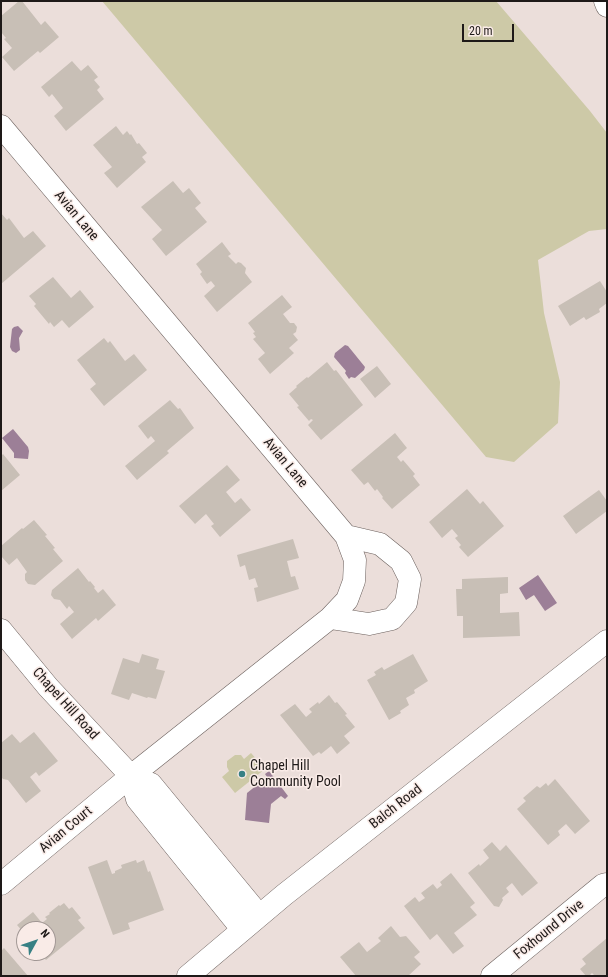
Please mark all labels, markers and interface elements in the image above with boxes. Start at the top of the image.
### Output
scale bar [464,16,516,42]
text: 20 m [469,24,493,38]
street label: Avian Lane [50,187,102,245]
street label: Avian Lane [259,434,311,492]
street label: Chapel Hill Road [28,665,102,743]
place label: Chapel Hill Community Pool [250,758,341,790]
marker: Chapel Hill Community Pool [237,769,247,779]
street label: Balch Road [366,781,426,833]
street label: Avian Court [36,803,96,857]
street label: Foxhound Drive [511,897,587,963]
north arrow [16,921,56,961]
text: N [38,927,52,940]

